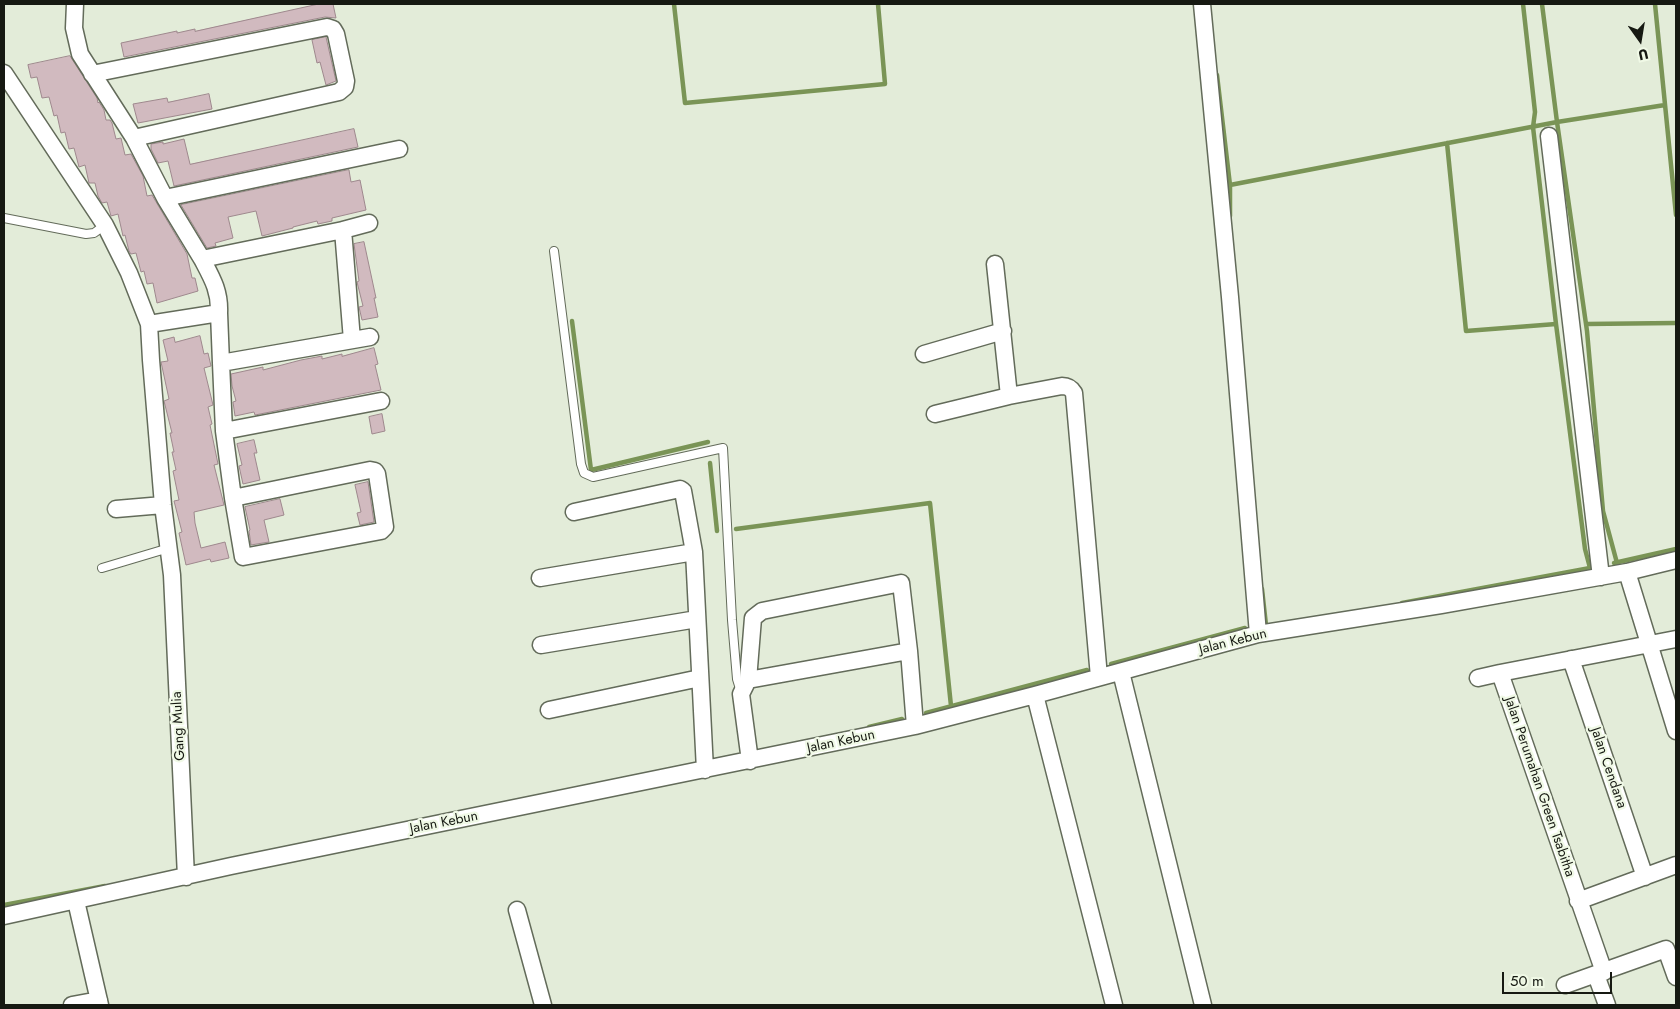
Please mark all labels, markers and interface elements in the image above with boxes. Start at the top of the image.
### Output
north arrow [1615,15,1665,65]
text: U [1636,44,1650,65]
street label: Jalan Kebun [1198,626,1268,658]
street label: Gang Mulia [169,691,189,761]
street label: Jalan Perumahan Green Tsabitha [1500,695,1578,879]
street label: Jalan Cendana [1586,725,1630,811]
street label: Jalan Kebun [806,727,876,757]
street label: Jalan Kebun [409,808,479,838]
scale bar [1505,962,1615,994]
text: 50 m [1510,970,1544,992]

